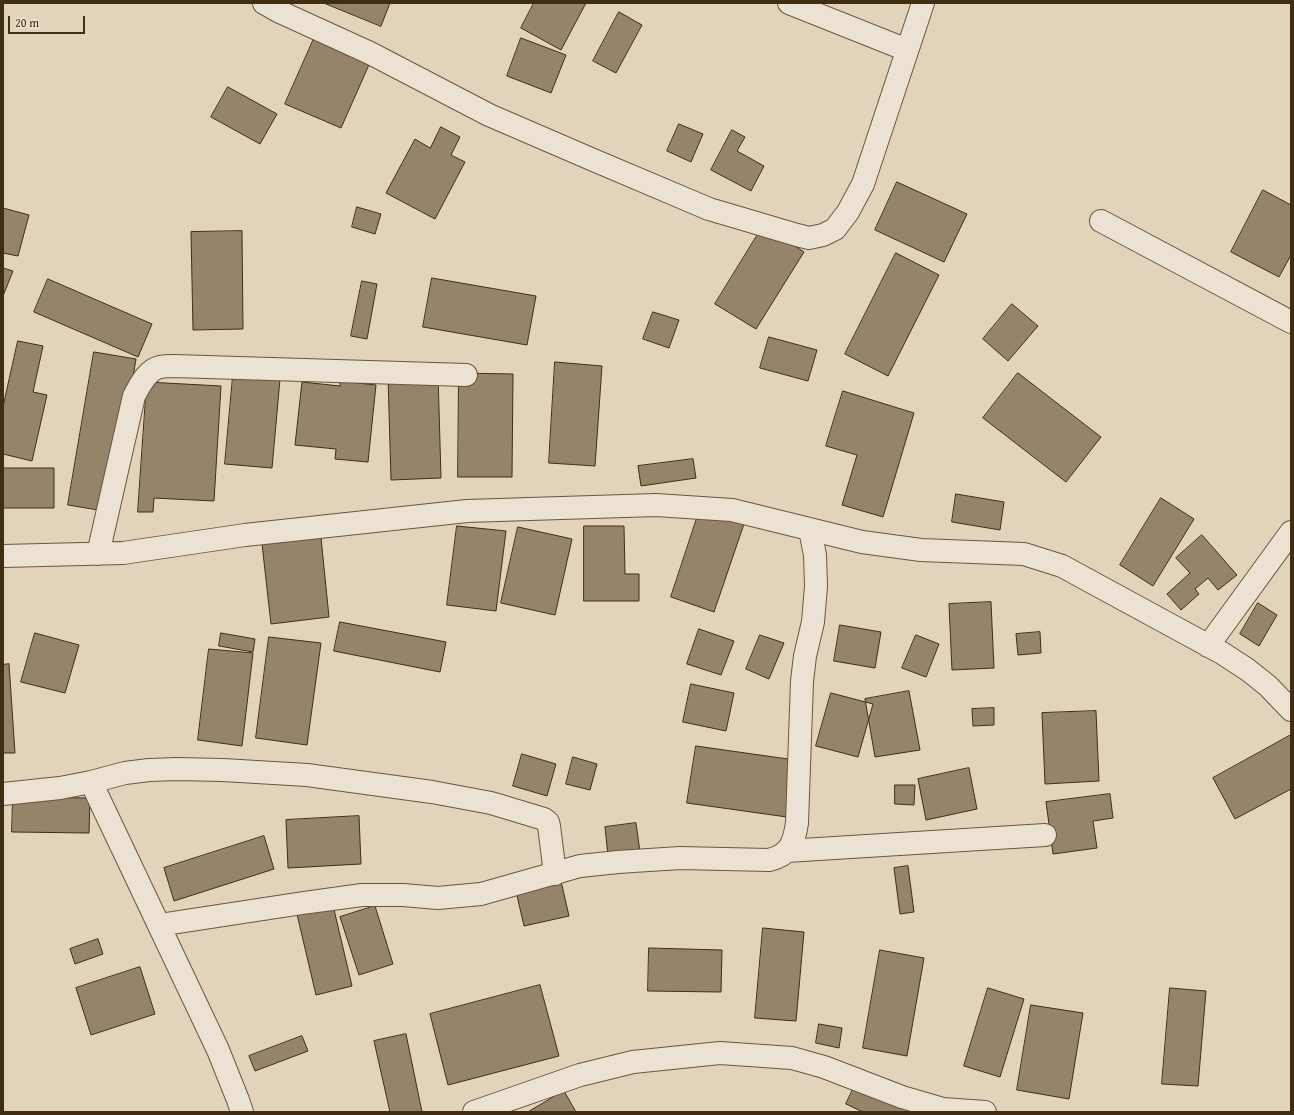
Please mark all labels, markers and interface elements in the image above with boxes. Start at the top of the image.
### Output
scale bar [10,8,87,34]
text: 20 m [15,14,39,31]

